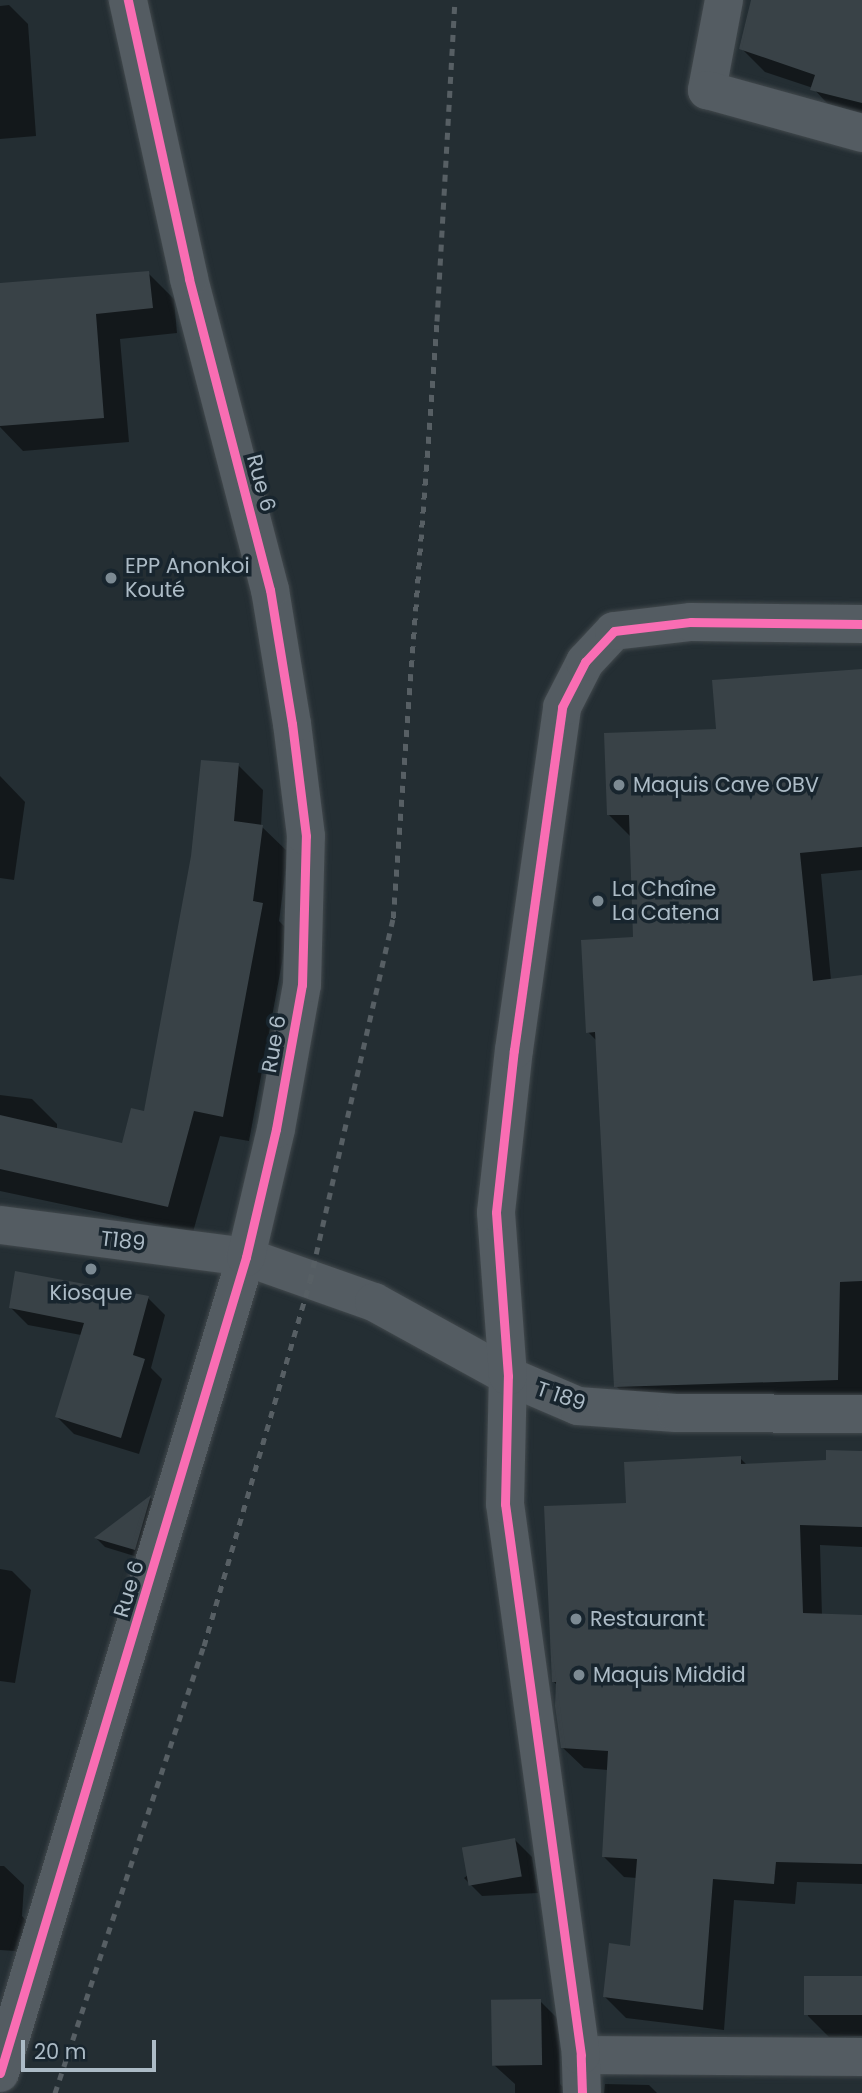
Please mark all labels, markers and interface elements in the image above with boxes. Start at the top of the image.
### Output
street label: Rue 6 [241,452,281,514]
place label: EPP Anonkoi Kouté [125,553,250,603]
marker: EPP Anonkoi Kouté [103,570,119,586]
place label: Maquis Cave OBV [633,772,819,798]
marker: Maquis Cave OBV [611,777,627,793]
place label: La Chaîne La Catena [612,876,720,926]
marker: La Chaîne La Catena [590,893,606,909]
street label: Rue 6 [257,1013,291,1075]
street label: T189 [99,1226,147,1256]
marker: Kiosque [83,1261,99,1277]
place label: Kiosque [50,1280,132,1306]
street label: T 189 [533,1376,589,1416]
street label: Rue 6 [108,1558,150,1620]
place label: Restaurant [590,1606,705,1632]
marker: Restaurant [568,1611,584,1627]
place label: Maquis Middid [593,1662,746,1688]
marker: Maquis Middid [571,1667,587,1683]
scale bar [24,2026,159,2070]
text: 20 m [34,2037,87,2066]

